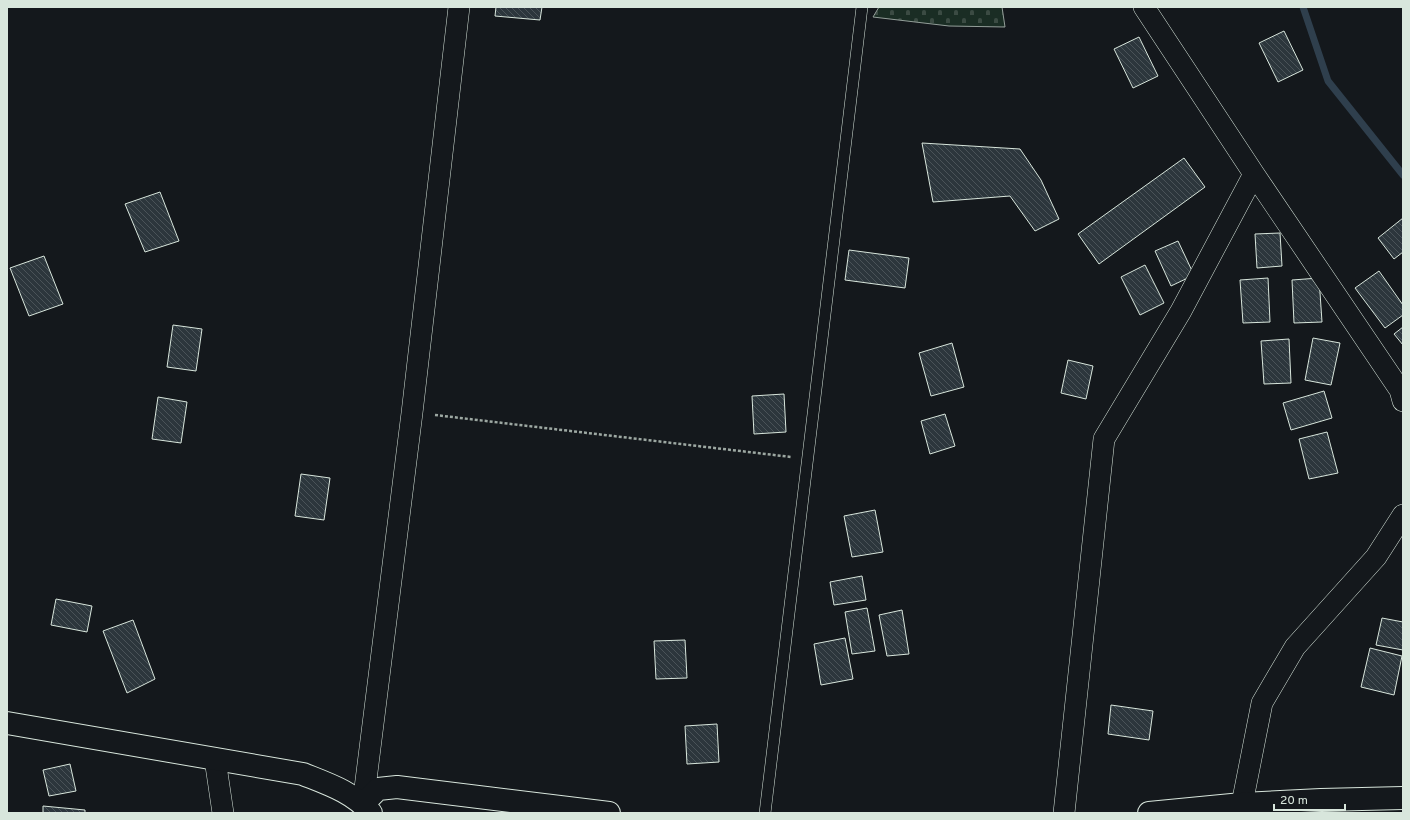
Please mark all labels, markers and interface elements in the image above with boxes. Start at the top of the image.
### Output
scale bar [1274,786,1345,812]
text: 20 m [1280,793,1308,809]

